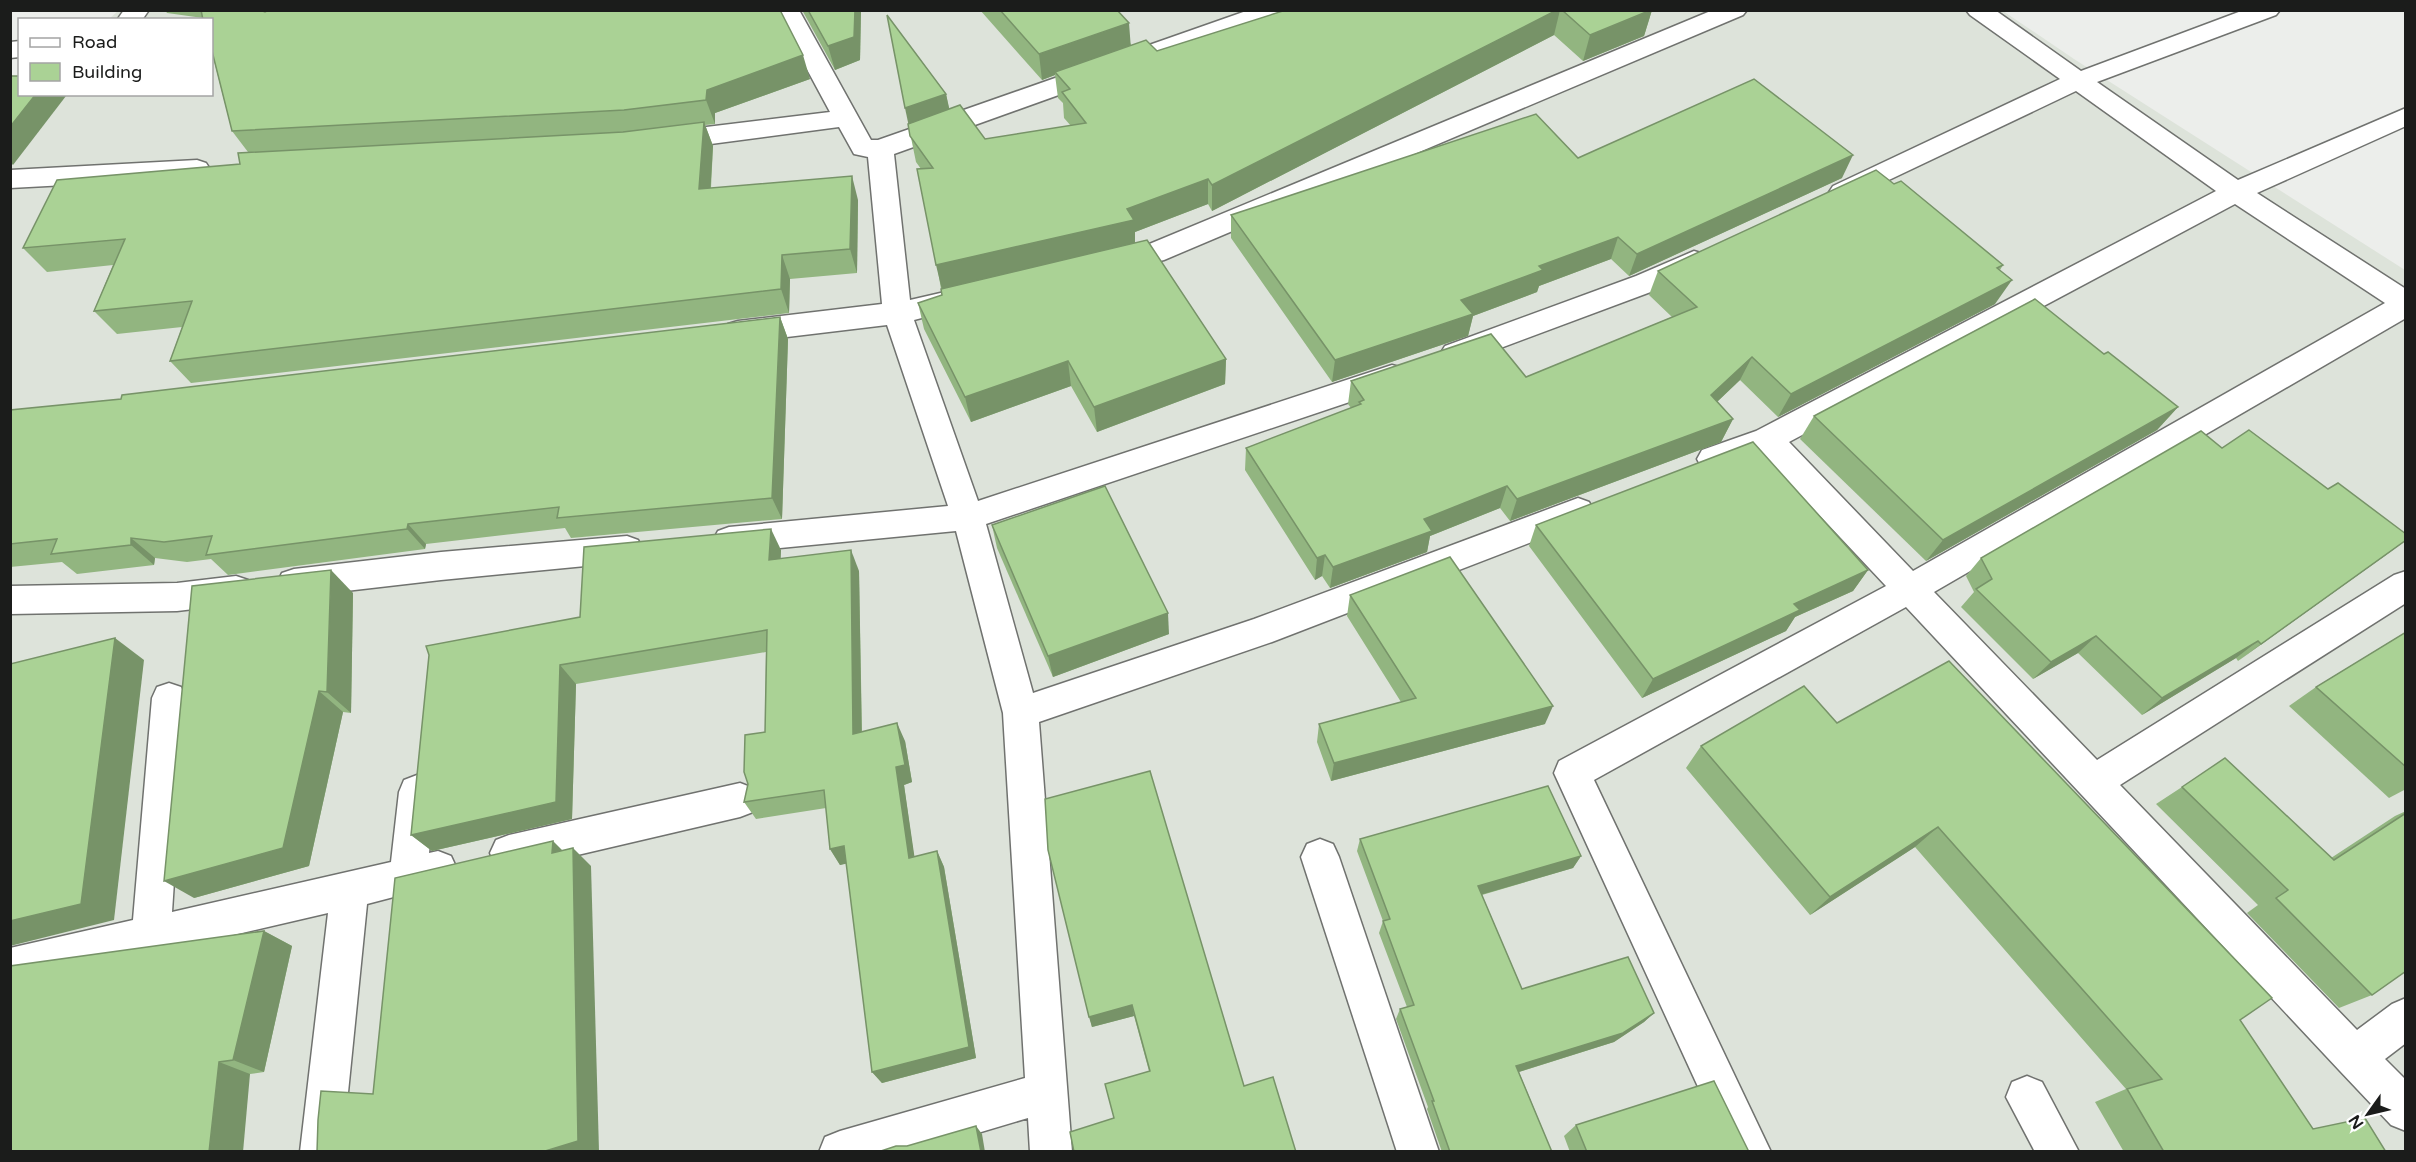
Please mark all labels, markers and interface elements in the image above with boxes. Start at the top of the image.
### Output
legend [18,18,213,96]
text: Road [72,31,117,53]
text: Building [72,61,142,83]
north arrow [2338,1084,2398,1144]
text: N [2345,1111,2368,1133]

